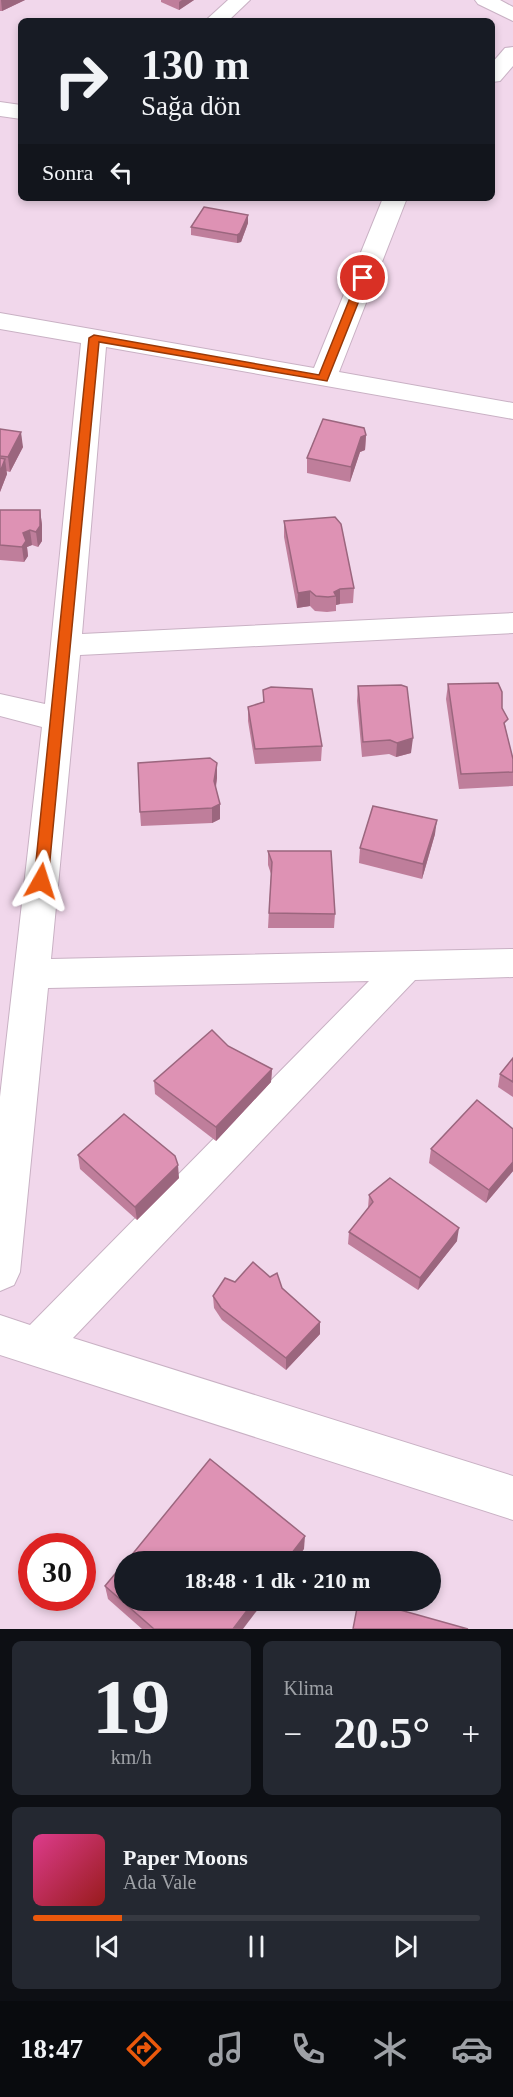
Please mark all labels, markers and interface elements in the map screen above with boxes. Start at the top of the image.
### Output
icon: right [42,42,120,120]
text: 130 m [141,42,250,88]
text: Sağa dön [141,91,241,121]
icon: left [105,156,138,189]
text: Sonra [42,160,93,185]
pin [337,252,388,303]
icon: arrive [346,261,379,294]
position arrow [9,849,73,913]
speed limit sign: 30 [18,1533,96,1611]
text: 18:48 · 1 dk · 210 m [185,1568,370,1593]
text: 19 [92,1663,170,1750]
text: Klima [284,1677,334,1699]
text: 20.5° [333,1708,430,1758]
text: − [284,1716,302,1752]
text: + [461,1716,480,1752]
text: km/h [111,1746,152,1768]
text: Paper Moons [123,1845,248,1870]
text: Ada Vale [123,1871,197,1893]
icon: previous [91,1930,124,1963]
icon: pause [240,1930,273,1963]
icon: next [389,1930,422,1963]
icon: directions [123,2028,165,2070]
icon: music [205,2028,247,2070]
icon: phone [287,2028,329,2070]
icon: climate [369,2028,411,2070]
icon: car [451,2028,493,2070]
text: 18:47 [20,2034,83,2064]

